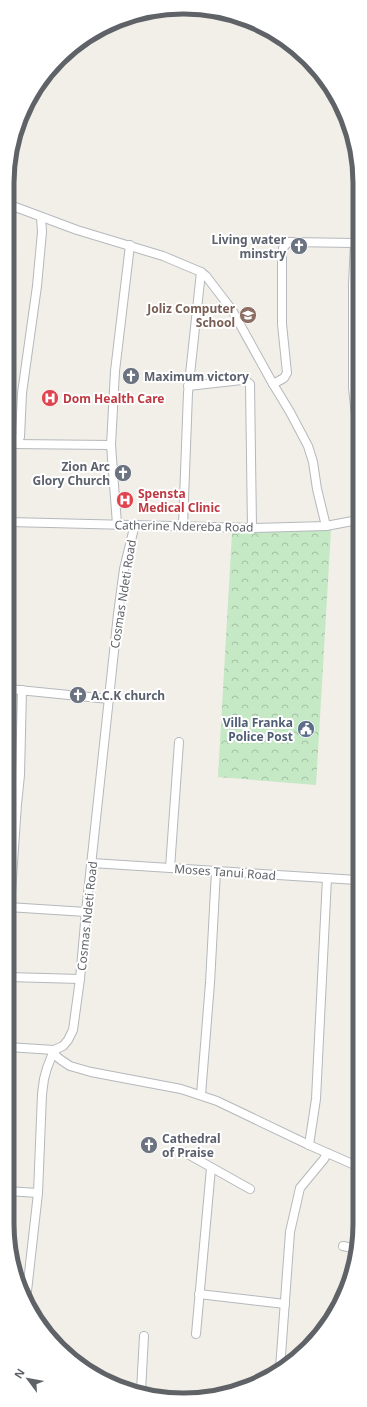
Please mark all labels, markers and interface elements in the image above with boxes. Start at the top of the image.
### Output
place label: Living water minstry [212,231,287,262]
church icon: Living water minstry [289,236,309,256]
place label: Joliz Computer School [146,300,236,331]
school or university icon: Joliz Computer School [238,305,258,325]
church icon: Maximum victory [121,366,141,386]
place label: Maximum victory [144,368,249,385]
hospital icon: Dom Health Care [40,388,60,408]
place label: Dom Health Care [63,390,165,407]
place label: Zion Arc Glory Church [32,458,110,489]
church icon: Zion Arc Glory Church [113,463,133,483]
place label: Spensta Medical Clinic [138,485,220,516]
hospital icon: Spensta Medical Clinic [115,490,135,510]
street label: Catherine Ndereba Road [114,516,254,536]
street label: Cosmas Ndeti Road [106,538,140,650]
church icon: A.C.K church [68,685,88,705]
place label: A.C.K church [91,687,165,704]
place label: Villa Franka Police Post [223,714,293,745]
public building icon: Villa Franka Police Post [296,719,316,739]
street label: Cosmas Ndeti Road [73,860,101,972]
street label: Moses Tanui Road [174,860,276,884]
place label: Cathedral of Praise [162,1130,221,1161]
church icon: Cathedral of Praise [139,1135,159,1155]
north arrow [8,1359,48,1399]
text: N [10,1366,28,1381]

